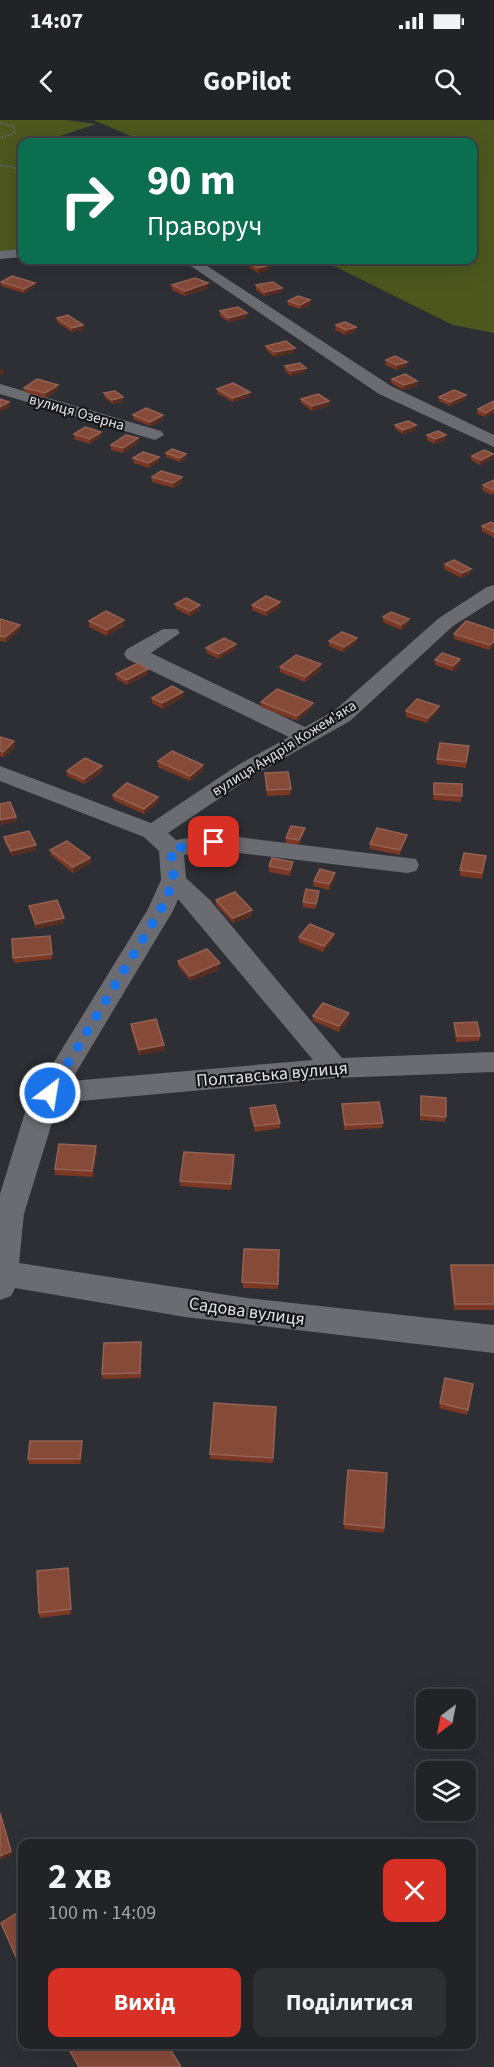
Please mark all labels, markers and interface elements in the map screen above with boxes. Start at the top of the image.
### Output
text: 14:07 [30,5,83,37]
text: GoPilot [203,62,291,101]
icon: back [30,65,63,98]
icon: search [431,65,464,98]
text: 90 m [147,151,236,211]
icon: right [48,162,126,240]
text: Праворуч [147,207,262,246]
street label: вулиця Озерна [27,389,127,436]
street label: вулиця Андрія Кожем'яка [208,695,361,802]
pin [188,816,239,867]
icon: arrive [197,825,230,858]
street label: Полтавська вулиця [195,1055,349,1094]
position arrow [18,1061,82,1125]
street label: Садова вулиця [187,1291,307,1332]
north arrow [416,1689,476,1749]
map controls [416,1689,476,1821]
button: layers [416,1761,476,1821]
text: 2 хв [48,1851,112,1902]
button: close [383,1859,446,1922]
text: 100 m · 14:09 [48,1899,156,1927]
button: Вихід [48,1968,241,2037]
button: Поділитися [253,1968,446,2037]

